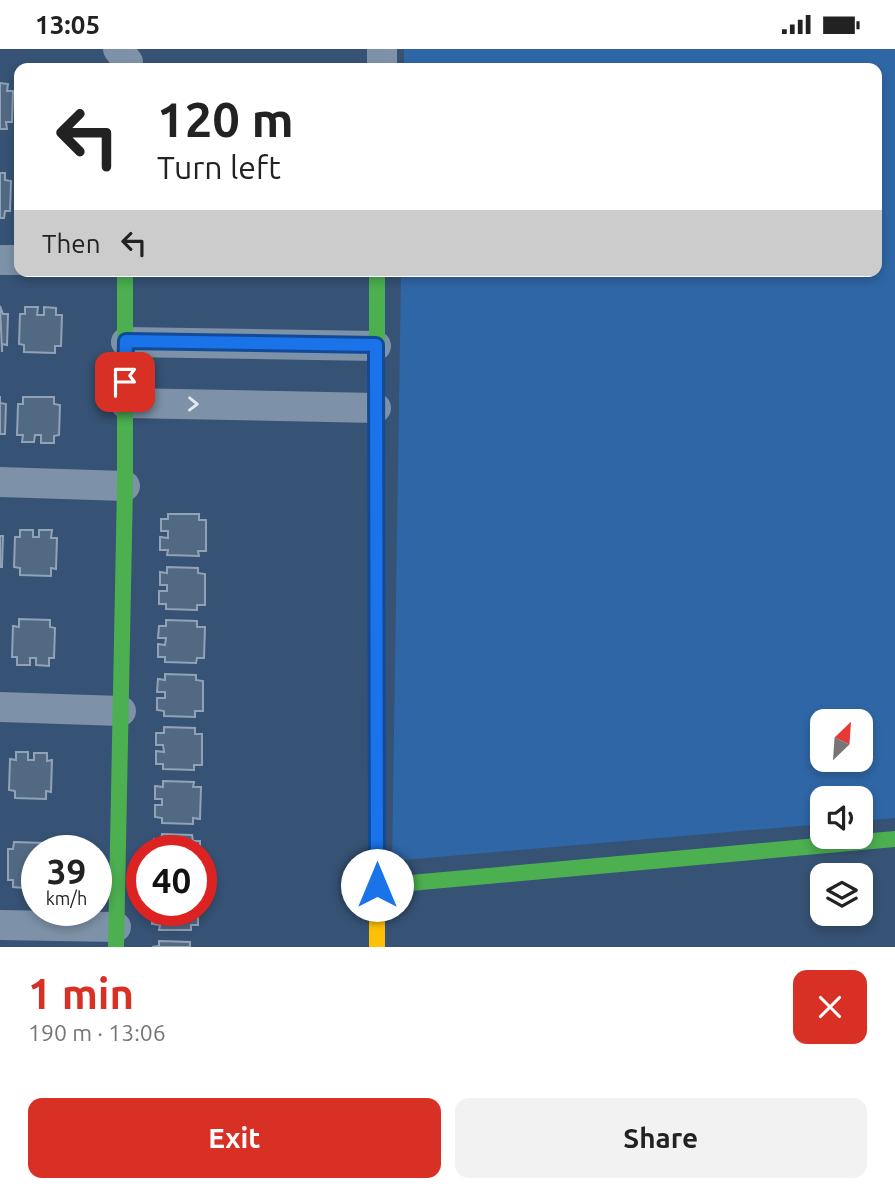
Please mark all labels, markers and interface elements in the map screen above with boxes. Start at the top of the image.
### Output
text: 13:05 [35,10,100,39]
icon: left [42,91,133,182]
text: 120 m [157,91,294,146]
text: Turn left [157,149,281,185]
icon: left [115,224,153,262]
text: Then [42,229,101,258]
pin [95,352,155,412]
icon: arrive [106,363,144,401]
one-way arrow [188,397,199,412]
north arrow [810,709,873,772]
map controls [810,709,873,926]
button: sound [810,786,873,849]
speed limit sign: 40 [126,835,217,926]
position arrow [340,848,414,922]
text: 39 [47,851,86,891]
button: layers [810,863,873,926]
text: km/h [46,888,87,908]
text: 1 min [28,970,134,1017]
button: close [793,970,867,1044]
text: 190 m · 13:06 [28,1020,166,1045]
button: Exit [28,1098,441,1178]
button: Share [455,1098,867,1178]

